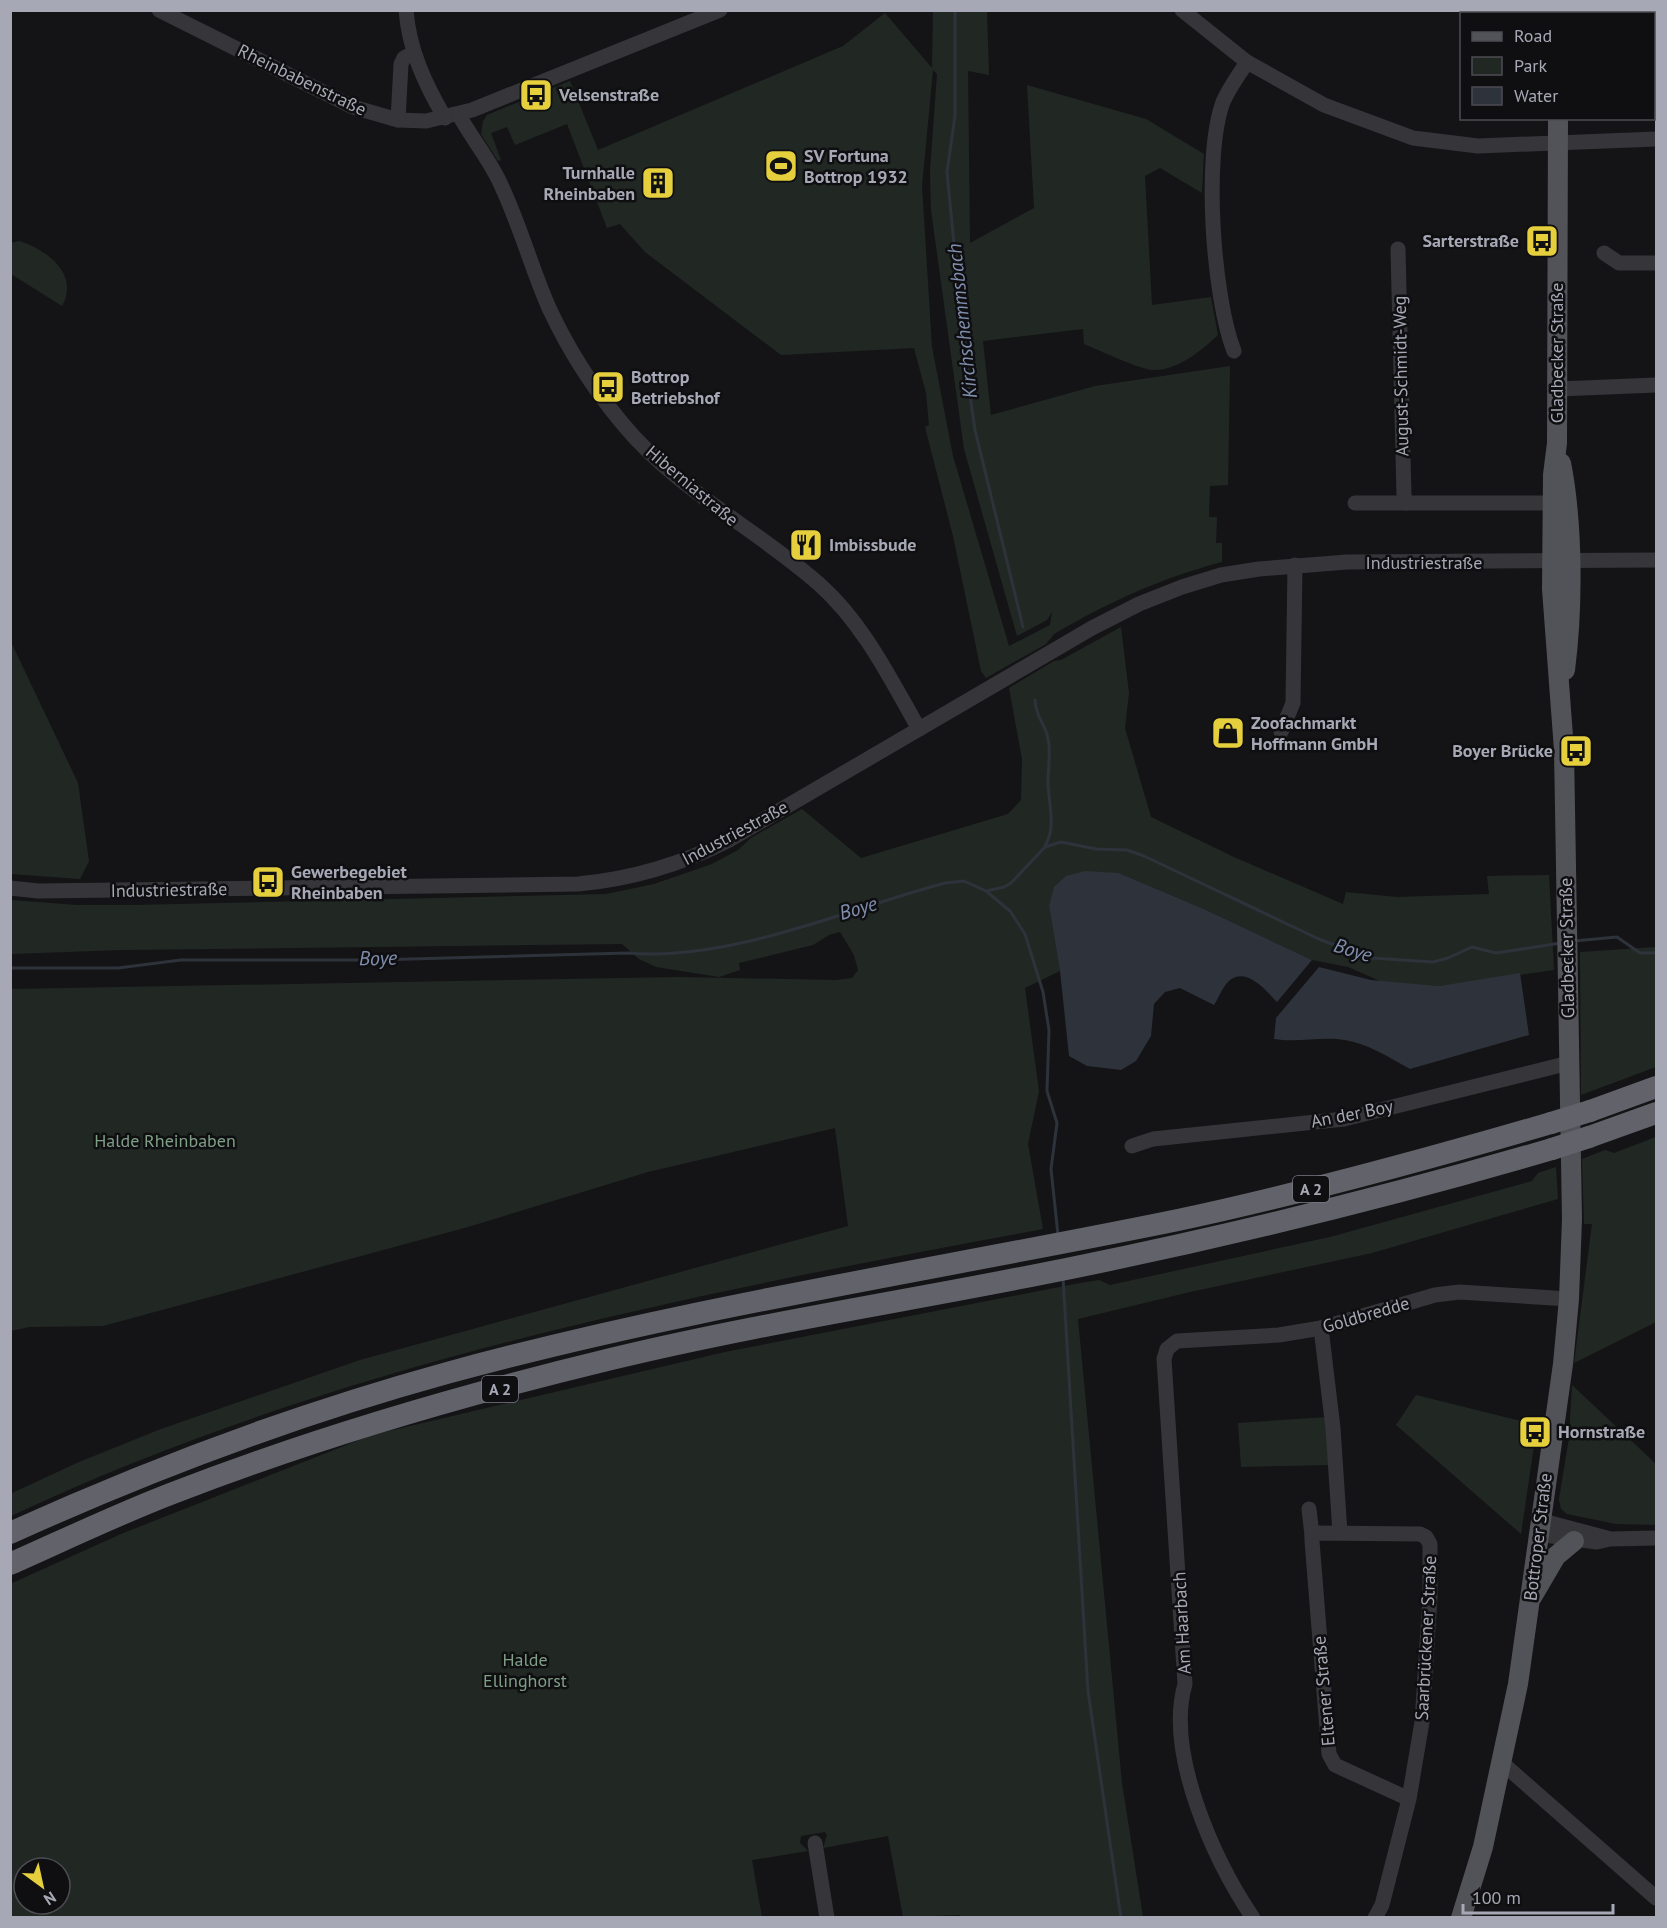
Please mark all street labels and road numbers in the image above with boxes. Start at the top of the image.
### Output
street label: Rheinbabenstraße [234,38,370,121]
street label: Gladbecker Straße [1545,283,1568,423]
street label: August-Schmidt-Weg [1388,296,1413,457]
street label: Hiberniastraße [641,440,743,531]
street label: Industriestraße [1366,551,1482,574]
street label: Industriestraße [678,795,792,870]
street label: Industriestraße [110,877,228,902]
street label: Gladbecker Straße [1554,877,1579,1019]
street label: An der Boy [1309,1094,1396,1133]
road number: A 2 [1293,1176,1329,1202]
street label: Goldbredde [1320,1291,1412,1338]
road number: A 2 [482,1376,518,1402]
street label: Bottroper Straße [1518,1472,1557,1602]
street label: Saarbrückener Straße [1410,1555,1441,1721]
street label: Am Haarbach [1167,1571,1196,1675]
street label: Eltener Straße [1307,1635,1340,1747]

